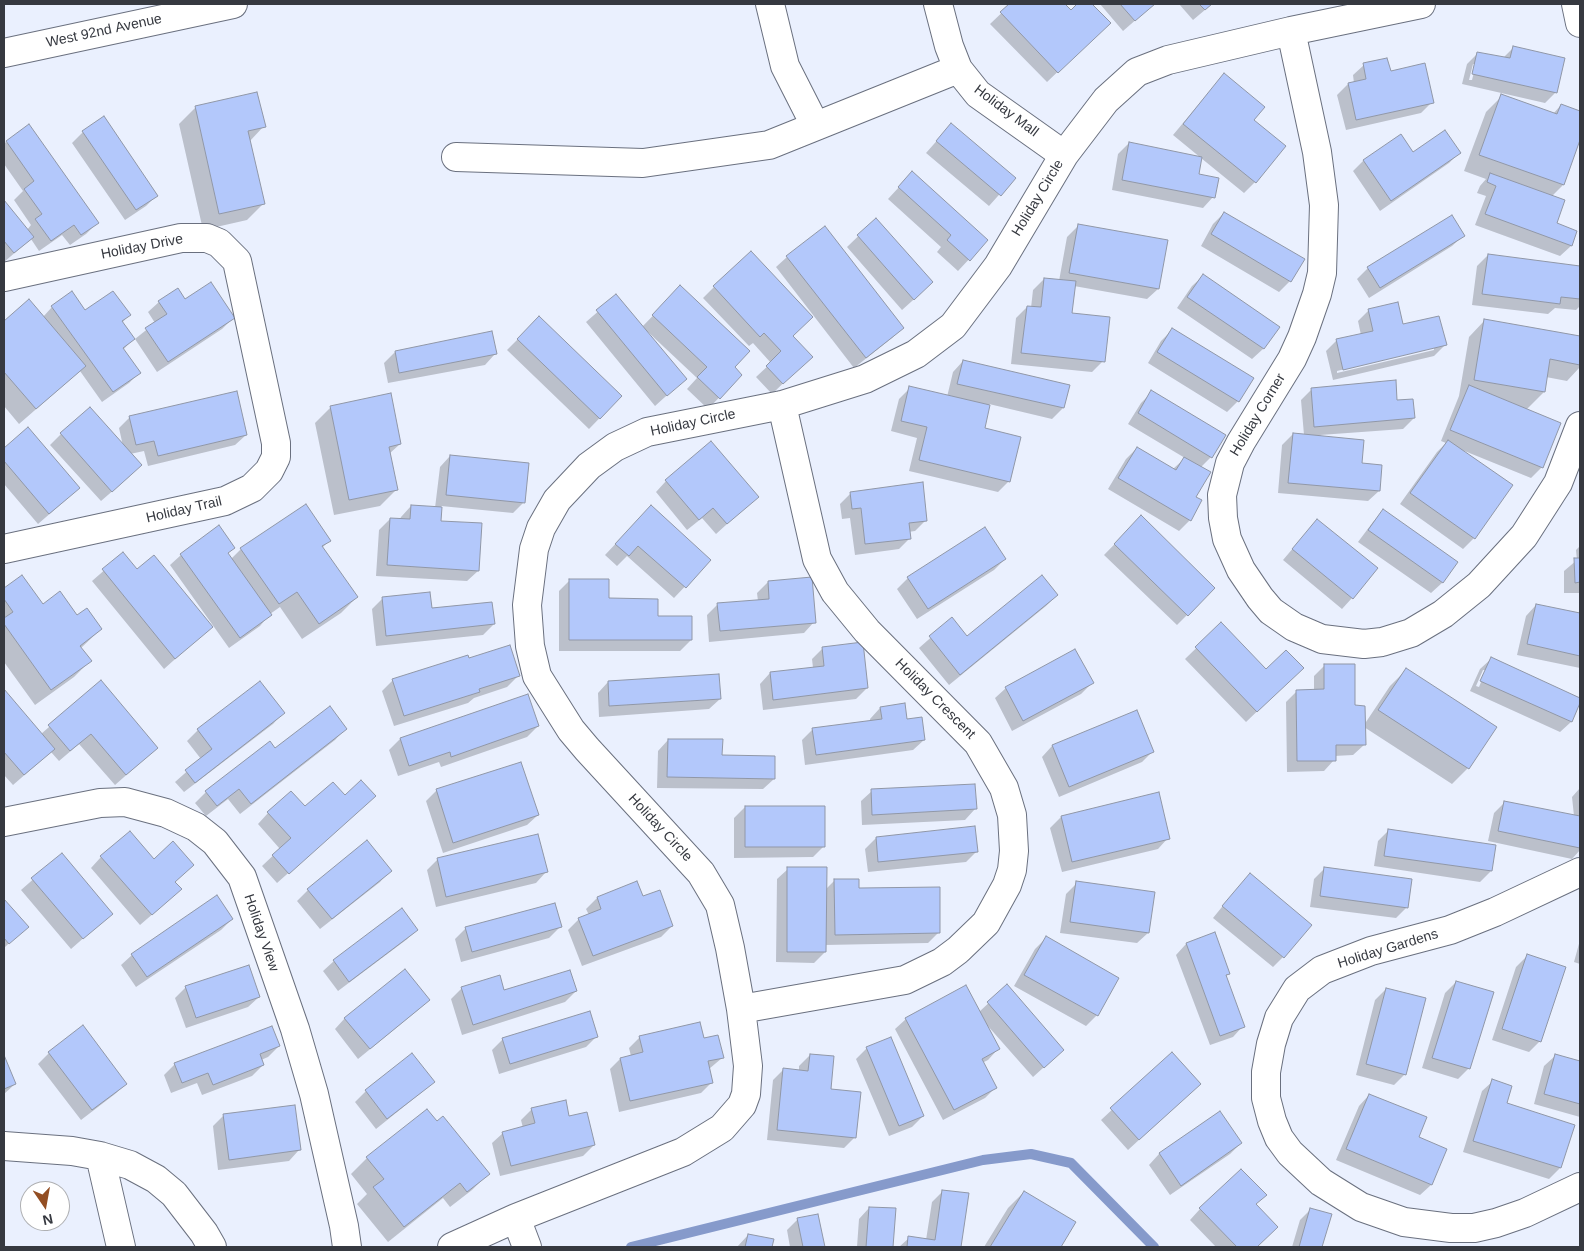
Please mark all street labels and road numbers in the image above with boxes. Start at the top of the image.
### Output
street label: West 92nd Avenue [45,11,163,51]
street label: Holiday Mall [970,81,1042,141]
street label: Holiday Circle [1009,157,1067,239]
street label: Holiday Drive [100,231,184,263]
street label: Holiday Corner [1227,371,1289,459]
street label: Holiday Circle [649,406,737,440]
street label: Holiday Trail [144,493,224,527]
street label: Holiday Crescent [891,655,979,743]
street label: Holiday Circle [624,791,696,865]
street label: Holiday View [240,892,282,974]
street label: Holiday Gardens [1336,926,1440,972]

